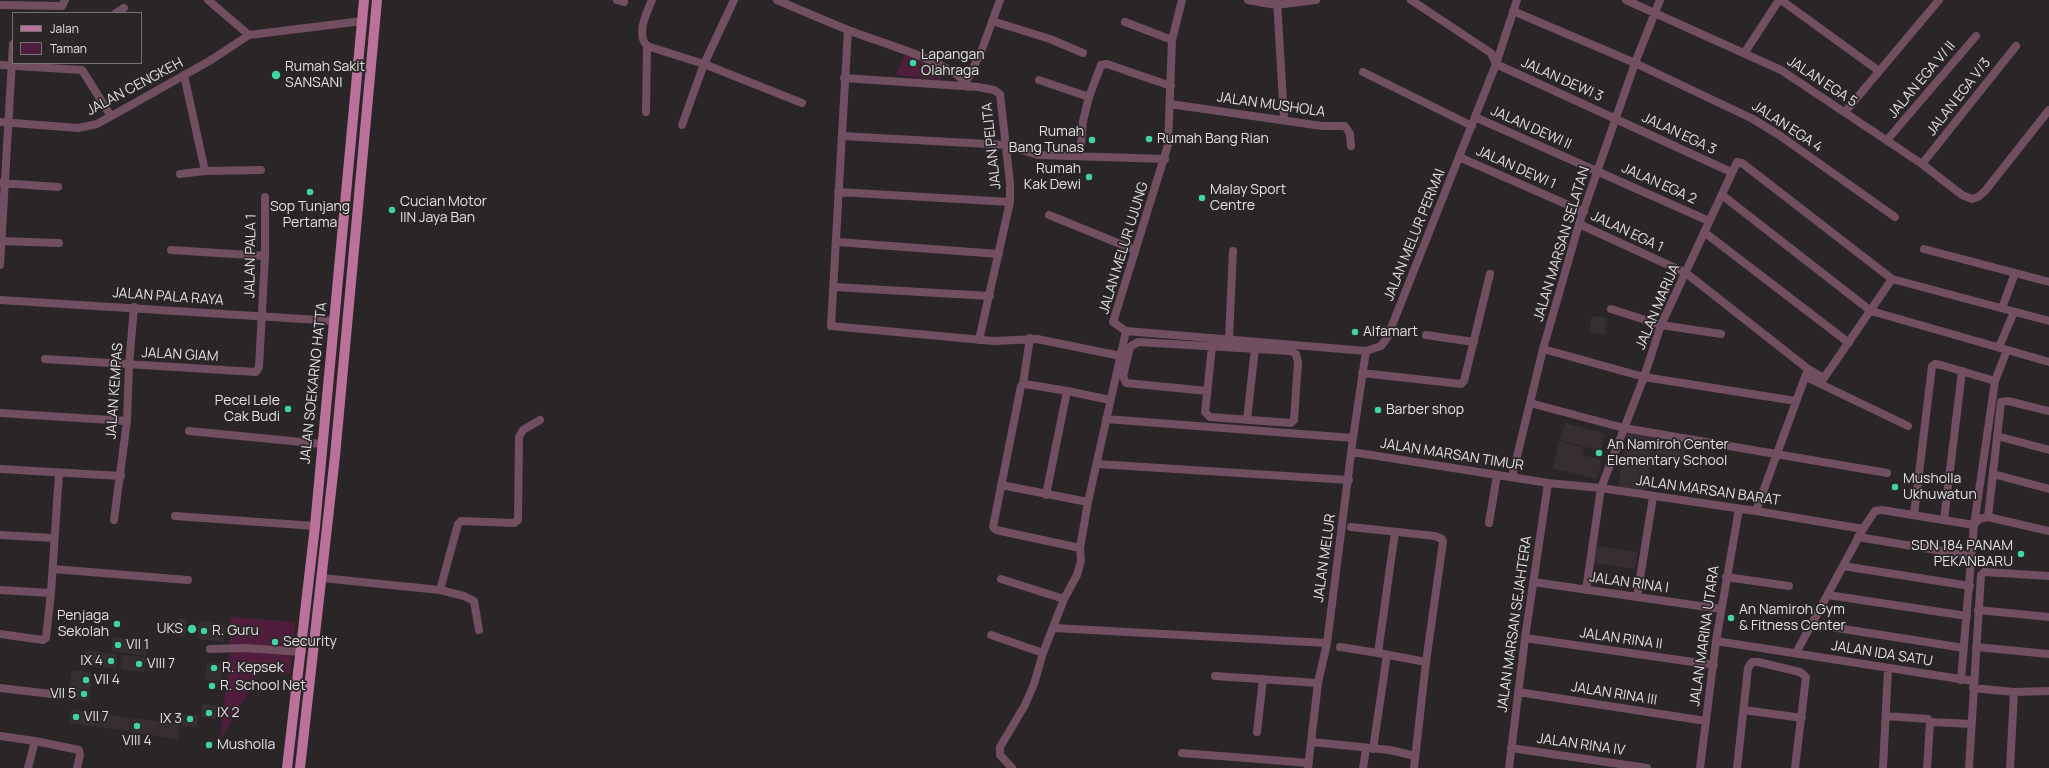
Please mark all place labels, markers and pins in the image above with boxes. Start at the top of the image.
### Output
place label: Lapangan Olahraga [921,47,985,80]
marker: Lapangan Olahraga [908,58,918,68]
place label: Rumah Sakit SANSANI [285,59,365,92]
marker: Rumah Sakit SANSANI [270,69,282,81]
place label: Rumah Bang Tunas [1009,124,1084,156]
place label: Rumah Bang Rian [1157,131,1269,147]
marker: Rumah Bang Rian [1144,134,1154,144]
marker: Rumah Bang Tunas [1087,135,1097,145]
place label: Rumah Kak Dewi [1024,161,1081,194]
marker: Rumah Kak Dewi [1084,172,1094,182]
place label: Malay Sport Centre [1210,182,1286,214]
marker: Sop Tunjang Pertama [305,187,315,197]
marker: Malay Sport Centre [1197,193,1207,203]
place label: Cucian Motor IIN Jaya Ban [400,194,487,226]
place label: Sop Tunjang Pertama [270,199,350,232]
marker: Cucian Motor IIN Jaya Ban [387,205,397,215]
place label: Alfamart [1363,324,1418,340]
marker: Alfamart [1350,327,1360,337]
place label: Pecel Lele Cak Budi [215,393,280,426]
place label: Barber shop [1386,402,1464,418]
marker: Pecel Lele Cak Budi [283,404,293,414]
marker: Barber shop [1373,405,1383,415]
place label: An Namiroh Center Elementary School [1607,437,1729,470]
marker: An Namiroh Center Elementary School [1594,448,1604,458]
place label: Musholla Ukhuwatun [1903,471,1977,504]
marker: Musholla Ukhuwatun [1890,482,1900,492]
place label: SDN 184 PANAM PEKANBARU [1911,538,2013,570]
marker: SDN 184 PANAM PEKANBARU [2016,549,2026,559]
place label: An Namiroh Gym & Fitness Center [1739,602,1846,634]
place label: Penjaga Sekolah [57,608,109,640]
marker: An Namiroh Gym & Fitness Center [1726,613,1736,623]
marker: Penjaga Sekolah [112,619,122,629]
place label: UKS [157,621,183,637]
marker: UKS [186,623,198,635]
place label: R. Guru [212,623,259,639]
marker: R. Guru [199,626,209,636]
place label: Security [283,634,337,650]
place label: VII 1 [126,637,149,653]
marker: Security [270,637,280,647]
marker: VII 1 [113,640,123,650]
place label: IX 4 [80,653,103,669]
marker: IX 4 [106,656,116,666]
place label: VIII 7 [147,656,175,672]
marker: VIII 7 [134,659,144,669]
place label: R. Kepsek [222,660,284,676]
marker: R. Kepsek [209,663,219,673]
place label: VII 4 [94,672,120,688]
marker: VII 4 [81,675,91,685]
place label: R. School Net [220,678,306,694]
marker: R. School Net [207,681,217,691]
place label: VII 5 [50,686,76,702]
marker: VII 5 [79,689,89,699]
place label: IX 2 [217,705,240,721]
marker: IX 2 [204,708,214,718]
place label: VII 7 [84,709,109,725]
place label: IX 3 [160,711,182,727]
marker: VII 7 [71,712,81,722]
marker: IX 3 [185,714,195,724]
marker: VIII 4 [132,721,142,731]
place label: VIII 4 [122,733,152,749]
place label: Musholla [217,737,275,753]
marker: Musholla [204,740,214,750]

